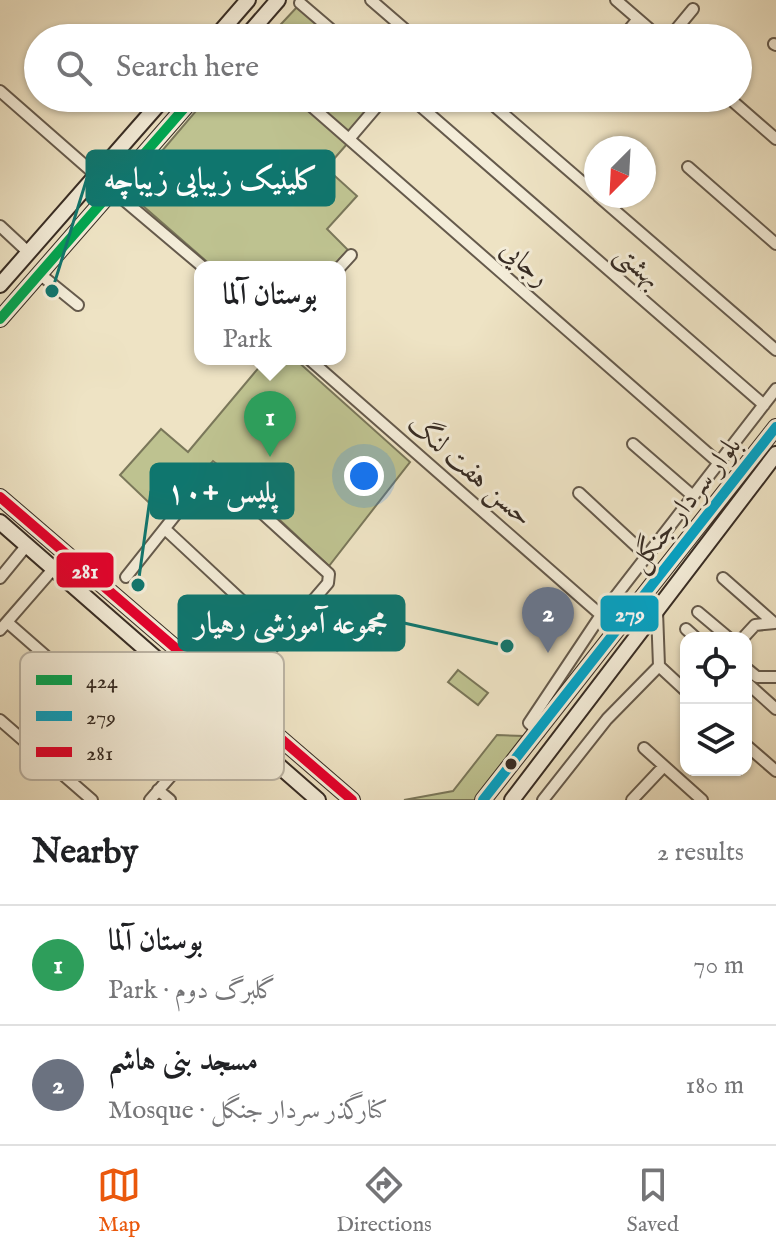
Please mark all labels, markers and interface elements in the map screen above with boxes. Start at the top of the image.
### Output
search box [24,24,752,112]
icon: search [52,46,96,90]
text: Search here [116,49,259,87]
north arrow [584,136,656,208]
callout: کلینیک زیبایی زیباچه [87,151,334,205]
text: کلینیک زیبایی زیباچه [104,162,318,200]
street label: رجایی [492,233,557,295]
street label: بهشتی [606,237,668,298]
popup [194,261,346,365]
text: بوستان آلما [222,277,318,315]
text: Park [222,323,272,356]
pin: 1 [244,391,296,457]
street label: حسن هفت لنگ [399,405,541,535]
street label: بلوار سردار جنگل [621,428,750,579]
your location [344,456,384,496]
callout: پلیس +۱۰ [151,464,293,518]
text: پلیس +۱۰ [167,475,279,514]
line badge: 281 [55,551,115,589]
text: 281 [71,558,99,586]
pin: 2 [522,587,574,653]
line badge: 279 [599,594,660,633]
callout: مجموعه آموزشی رهیار [179,596,404,650]
text: 279 [615,601,645,629]
text: مجموعه آموزشی رهیار [192,605,387,644]
map controls [680,632,752,776]
button: locate [680,632,752,704]
legend [20,652,284,780]
text: 424 [86,668,118,696]
text: 279 [86,704,116,732]
button: layers [680,704,752,776]
text: 281 [86,740,113,768]
unlabelled marker [503,756,519,772]
text: Nearby [32,831,138,874]
text: 2 results [657,836,744,869]
text: بوستان آلما [108,923,203,961]
text: 1 [53,949,63,982]
text: 70 m [693,949,744,982]
text: Park · گلبرگ دوم [108,974,276,1007]
text: مسجد بنی هاشم [108,1043,258,1081]
text: 2 [52,1069,64,1102]
text: 180 m [686,1069,744,1102]
text: Mosque · کنارگذر سردار جنگل [108,1094,388,1127]
tab: Map [97,1163,141,1239]
tab: Directions [336,1163,432,1239]
tab: Saved [627,1163,679,1239]

